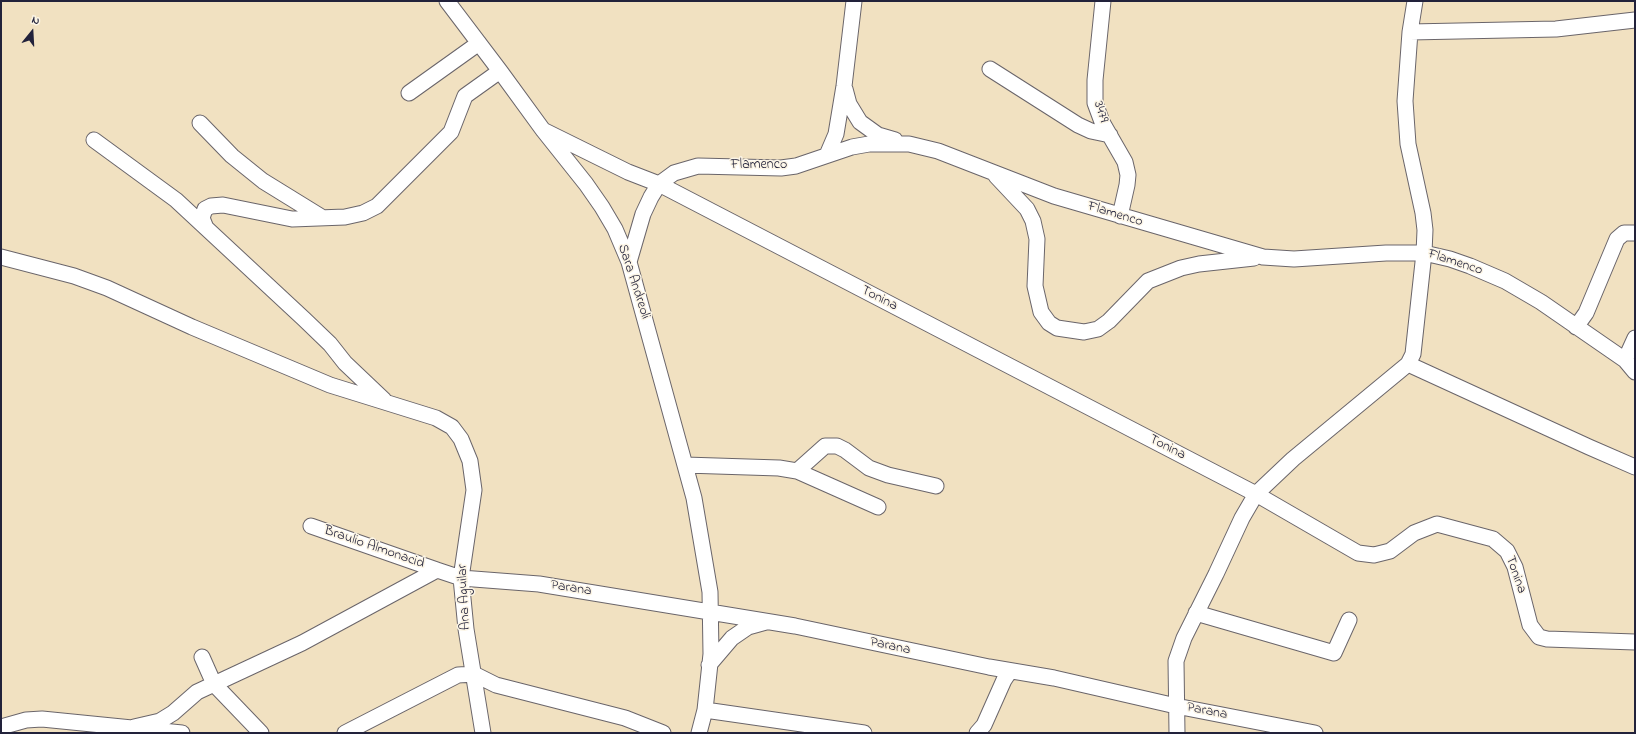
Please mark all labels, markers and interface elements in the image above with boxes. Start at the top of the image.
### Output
north arrow [12,12,52,52]
text: N [30,12,42,29]
street label: 3479 [1089,99,1111,125]
street label: Flamenco [731,158,787,174]
street label: Flamenco [1086,199,1144,231]
street label: Sara Andreoli [613,242,653,322]
street label: Flamenco [1426,246,1484,280]
street label: Tonina [858,283,900,315]
street label: Tonina [1146,432,1188,464]
street label: Braulio Almonacid [322,523,426,573]
street label: Tonina [1501,554,1529,596]
street label: Ana Aguilar [455,563,475,631]
street label: Parana [549,577,593,601]
street label: Parana [868,635,912,659]
street label: Parana [1185,700,1229,724]

